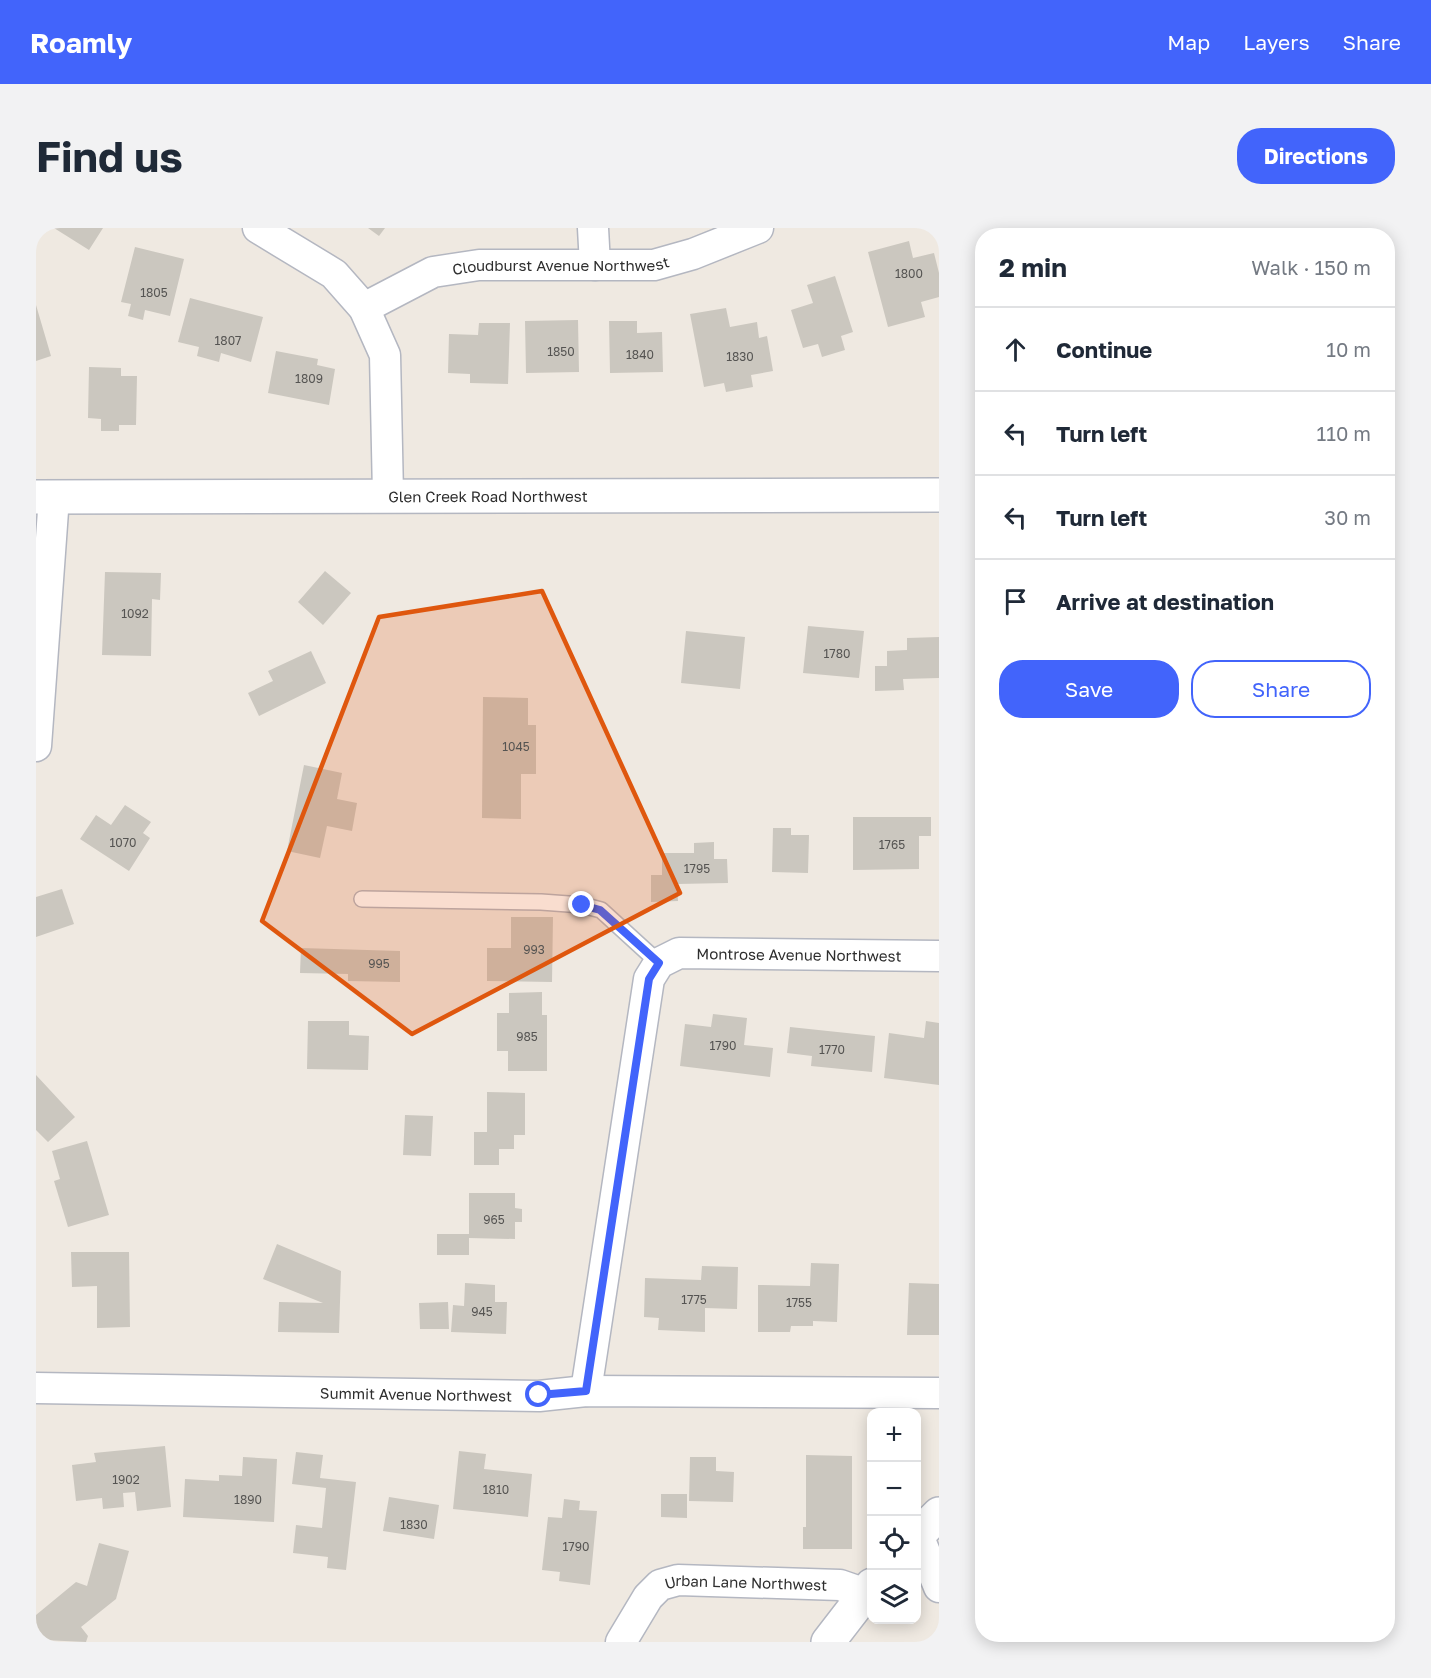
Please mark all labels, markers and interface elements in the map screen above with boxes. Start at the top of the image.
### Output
text: Roamly [30,26,132,59]
text: Map [1167,29,1210,55]
text: Layers [1243,29,1310,55]
text: Share [1343,29,1401,55]
button: Directions [1237,128,1395,184]
text: Find us [36,131,183,181]
street label: Cloudburst Avenue Northwest [451,252,671,278]
text: 2 min [999,252,1067,283]
text: Walk · 150 m [1251,255,1371,279]
house number: 1800 [895,266,923,281]
house number: 1805 [140,285,168,300]
house number: 1807 [215,333,241,348]
icon: ahead [999,333,1032,366]
text: Continue [1056,336,1152,363]
text: 10 m [1326,337,1371,361]
house number: 1850 [547,344,575,359]
house number: 1840 [626,347,654,362]
house number: 1830 [726,349,754,364]
house number: 1809 [295,371,323,386]
icon: left [999,417,1032,450]
text: Turn left [1056,420,1147,447]
text: 110 m [1317,421,1371,445]
street label: Glen Creek Road Northwest [388,487,588,505]
icon: left [999,501,1032,534]
text: Turn left [1056,504,1147,531]
text: 30 m [1324,505,1371,529]
icon: arrive [999,585,1032,618]
text: Arrive at destination [1056,588,1274,615]
house number: 1092 [121,606,149,621]
house number: 1780 [824,646,850,661]
button: Save [999,660,1179,718]
button: Share [1191,660,1371,718]
house number: 1045 [502,739,530,754]
house number: 1070 [109,835,137,850]
house number: 1765 [879,837,905,852]
house number: 1795 [684,861,710,876]
route end [568,891,594,917]
house number: 993 [523,942,545,957]
street label: Montrose Avenue Northwest [696,944,902,965]
house number: 995 [368,956,390,971]
house number: 985 [516,1029,538,1044]
house number: 1790 [710,1038,736,1053]
house number: 1770 [819,1042,845,1057]
house number: 965 [483,1212,505,1227]
house number: 1775 [681,1292,707,1307]
house number: 1755 [786,1295,812,1310]
house number: 945 [471,1304,493,1319]
route start [525,1381,551,1407]
street label: Summit Avenue Northwest [320,1384,512,1405]
map controls [867,1408,921,1624]
button: + [867,1408,921,1462]
button: − [867,1462,921,1516]
house number: 1902 [112,1472,140,1487]
house number: 1810 [483,1482,509,1497]
house number: 1890 [234,1492,262,1507]
button: locate [867,1516,921,1570]
house number: 1830 [400,1517,428,1532]
house number: 1790 [563,1539,589,1554]
button: layers [867,1570,921,1624]
street label: Urban Lane Northwest [663,1571,827,1594]

